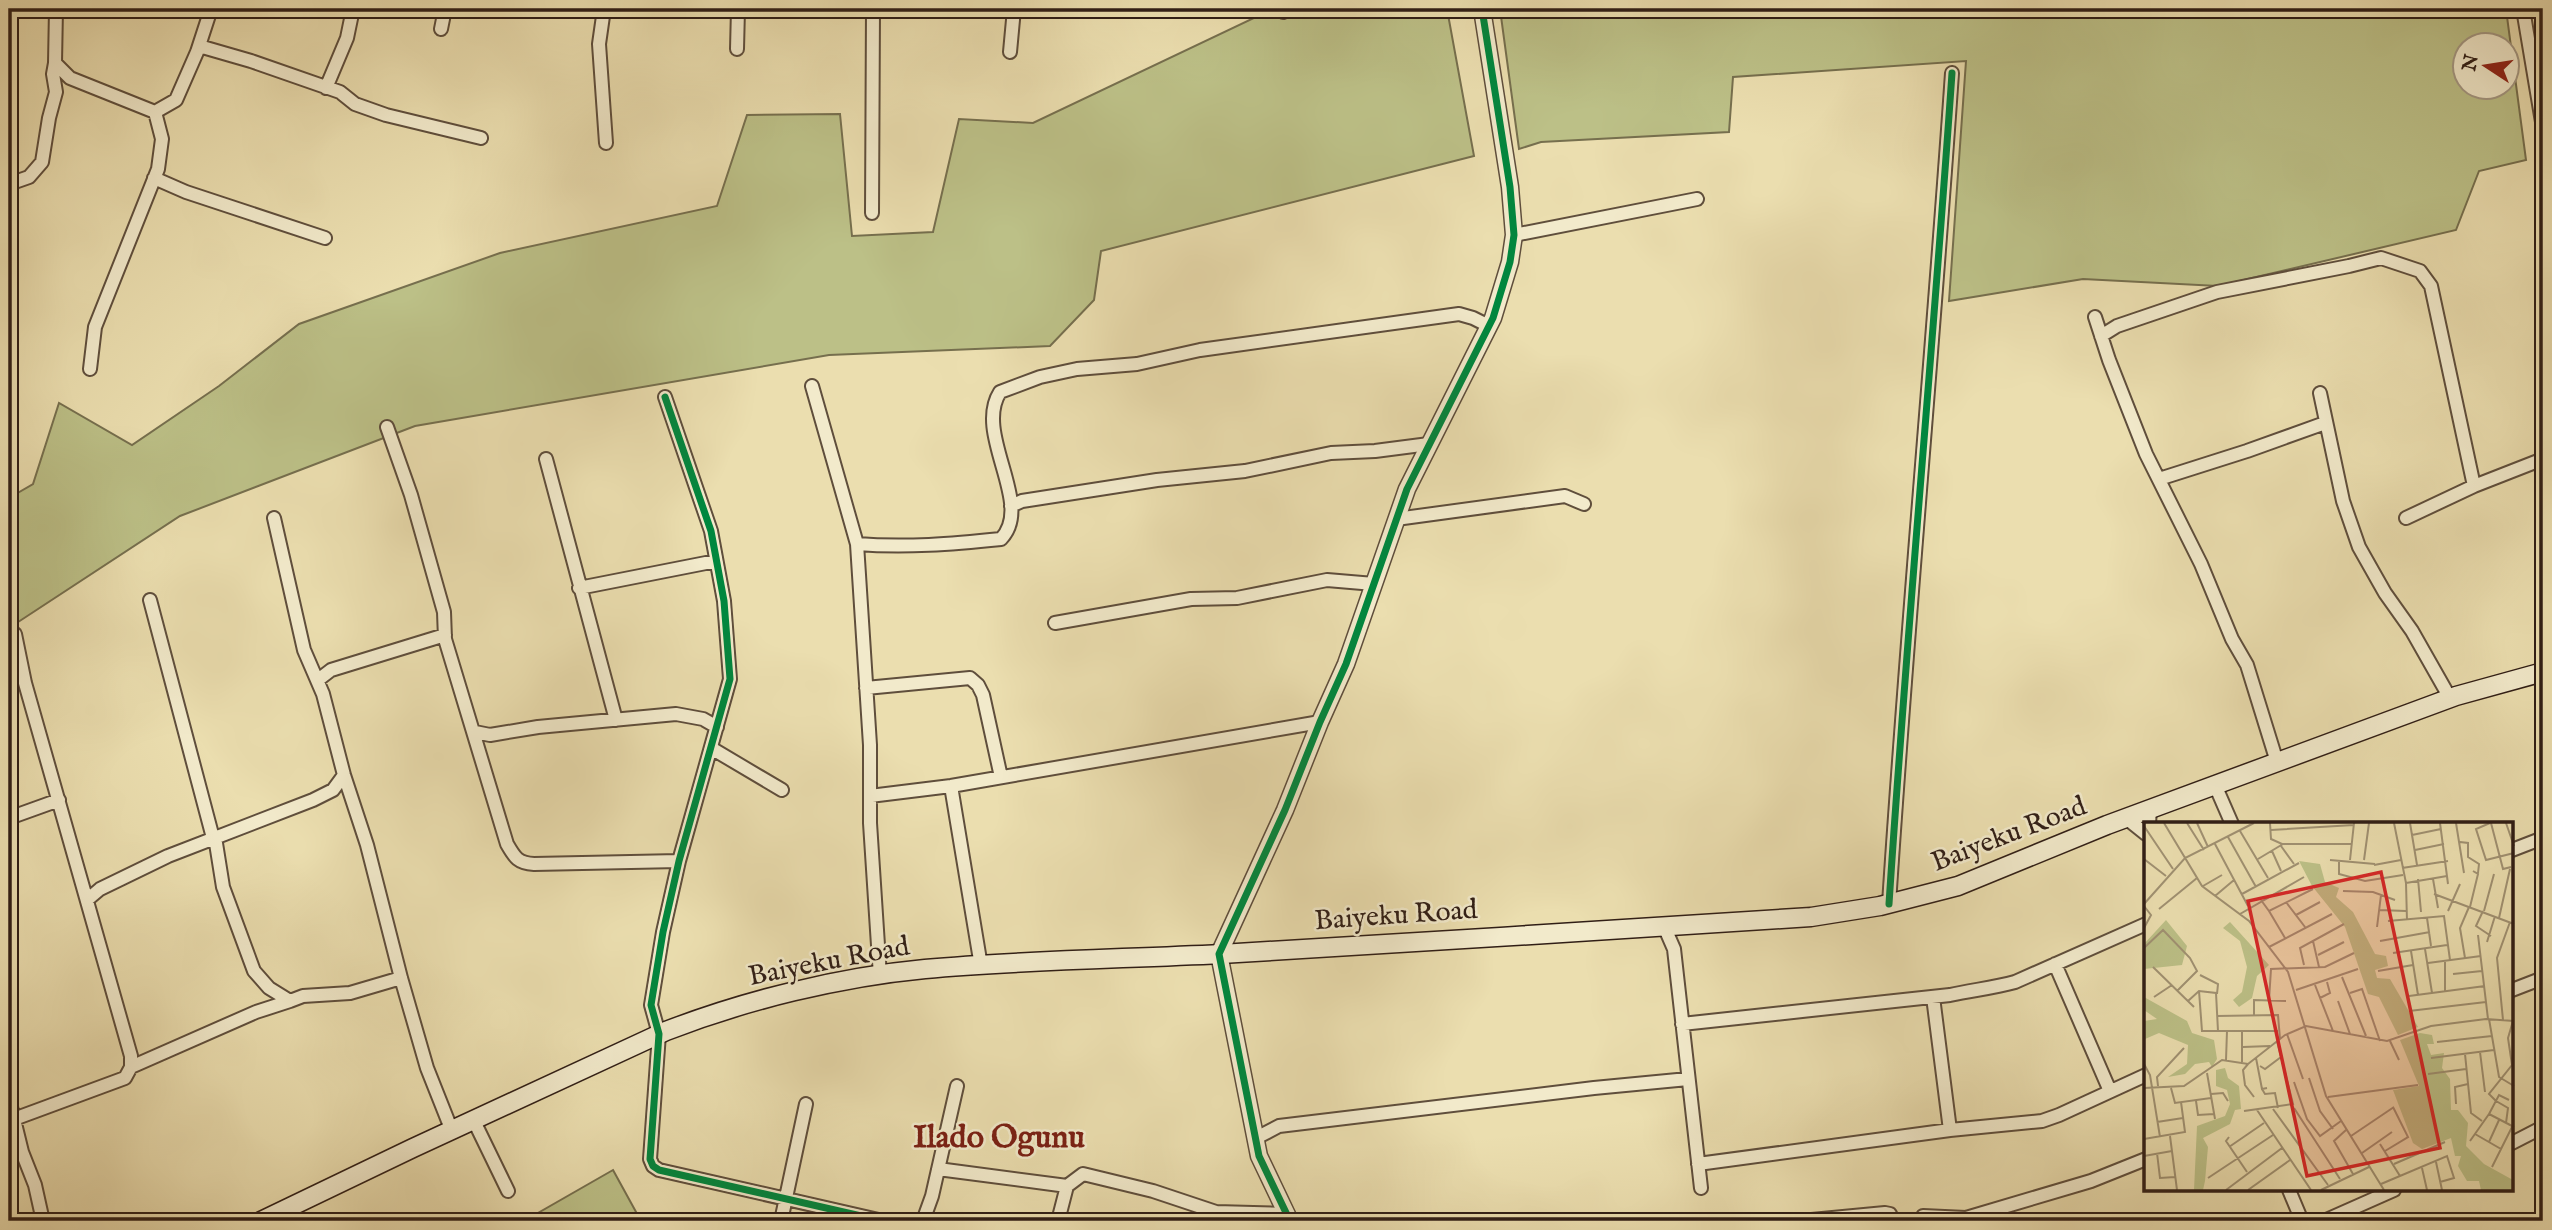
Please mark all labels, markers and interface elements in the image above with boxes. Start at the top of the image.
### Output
north arrow [2450,32,2520,102]
text: N [2458,52,2485,74]
street label: Baiyeku Road [1927,789,2092,881]
inset map [2144,822,2514,1192]
street label: Baiyeku Road [1313,893,1479,939]
street label: Baiyeku Road [746,929,913,995]
district label: Ilado Ogunu [913,1118,1085,1159]

